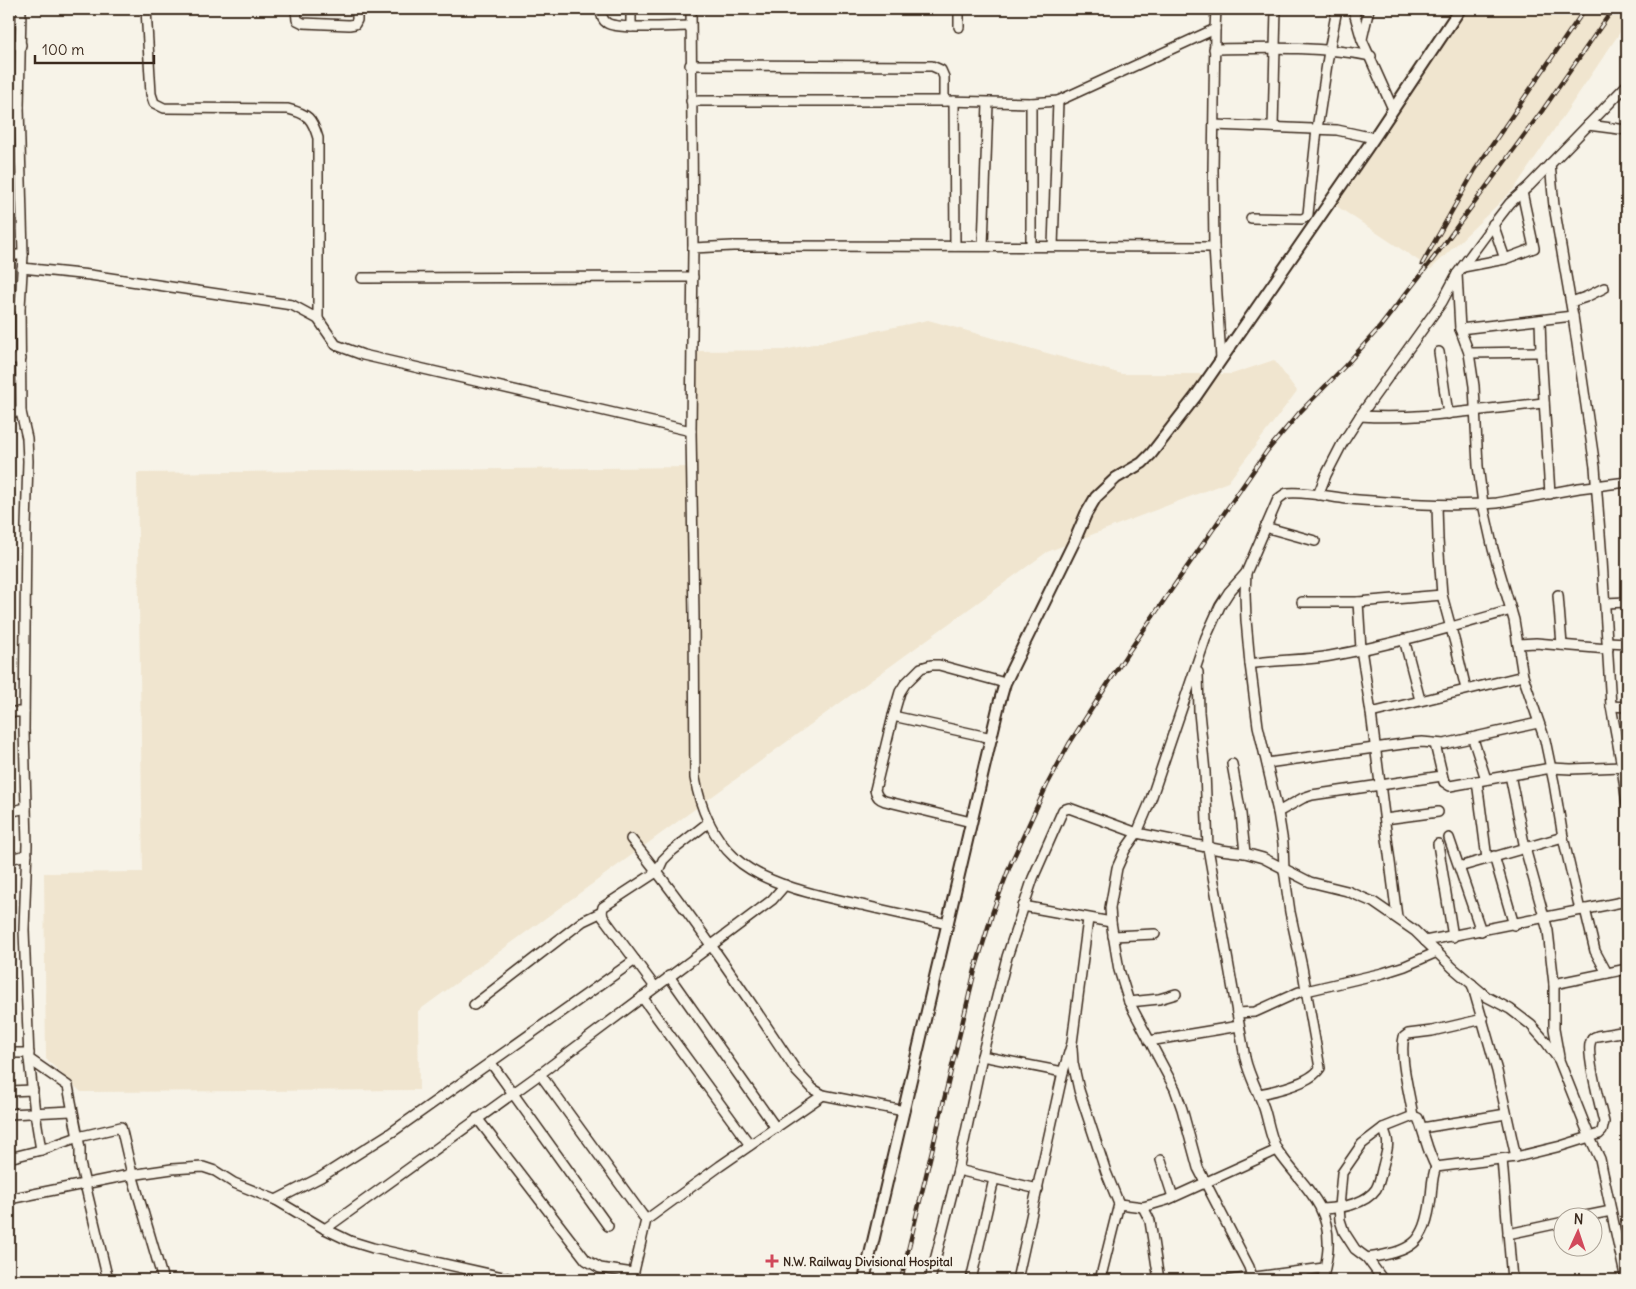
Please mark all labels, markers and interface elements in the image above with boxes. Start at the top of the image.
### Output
scale bar [35,32,154,64]
text: 100 m [42,40,84,59]
north arrow [1554,1206,1604,1256]
text: N [1573,1210,1584,1228]
marker: N.W. Railway Divisional Hospital [765,1254,779,1268]
place label: N.W. Railway Divisional Hospital [783,1254,953,1270]

